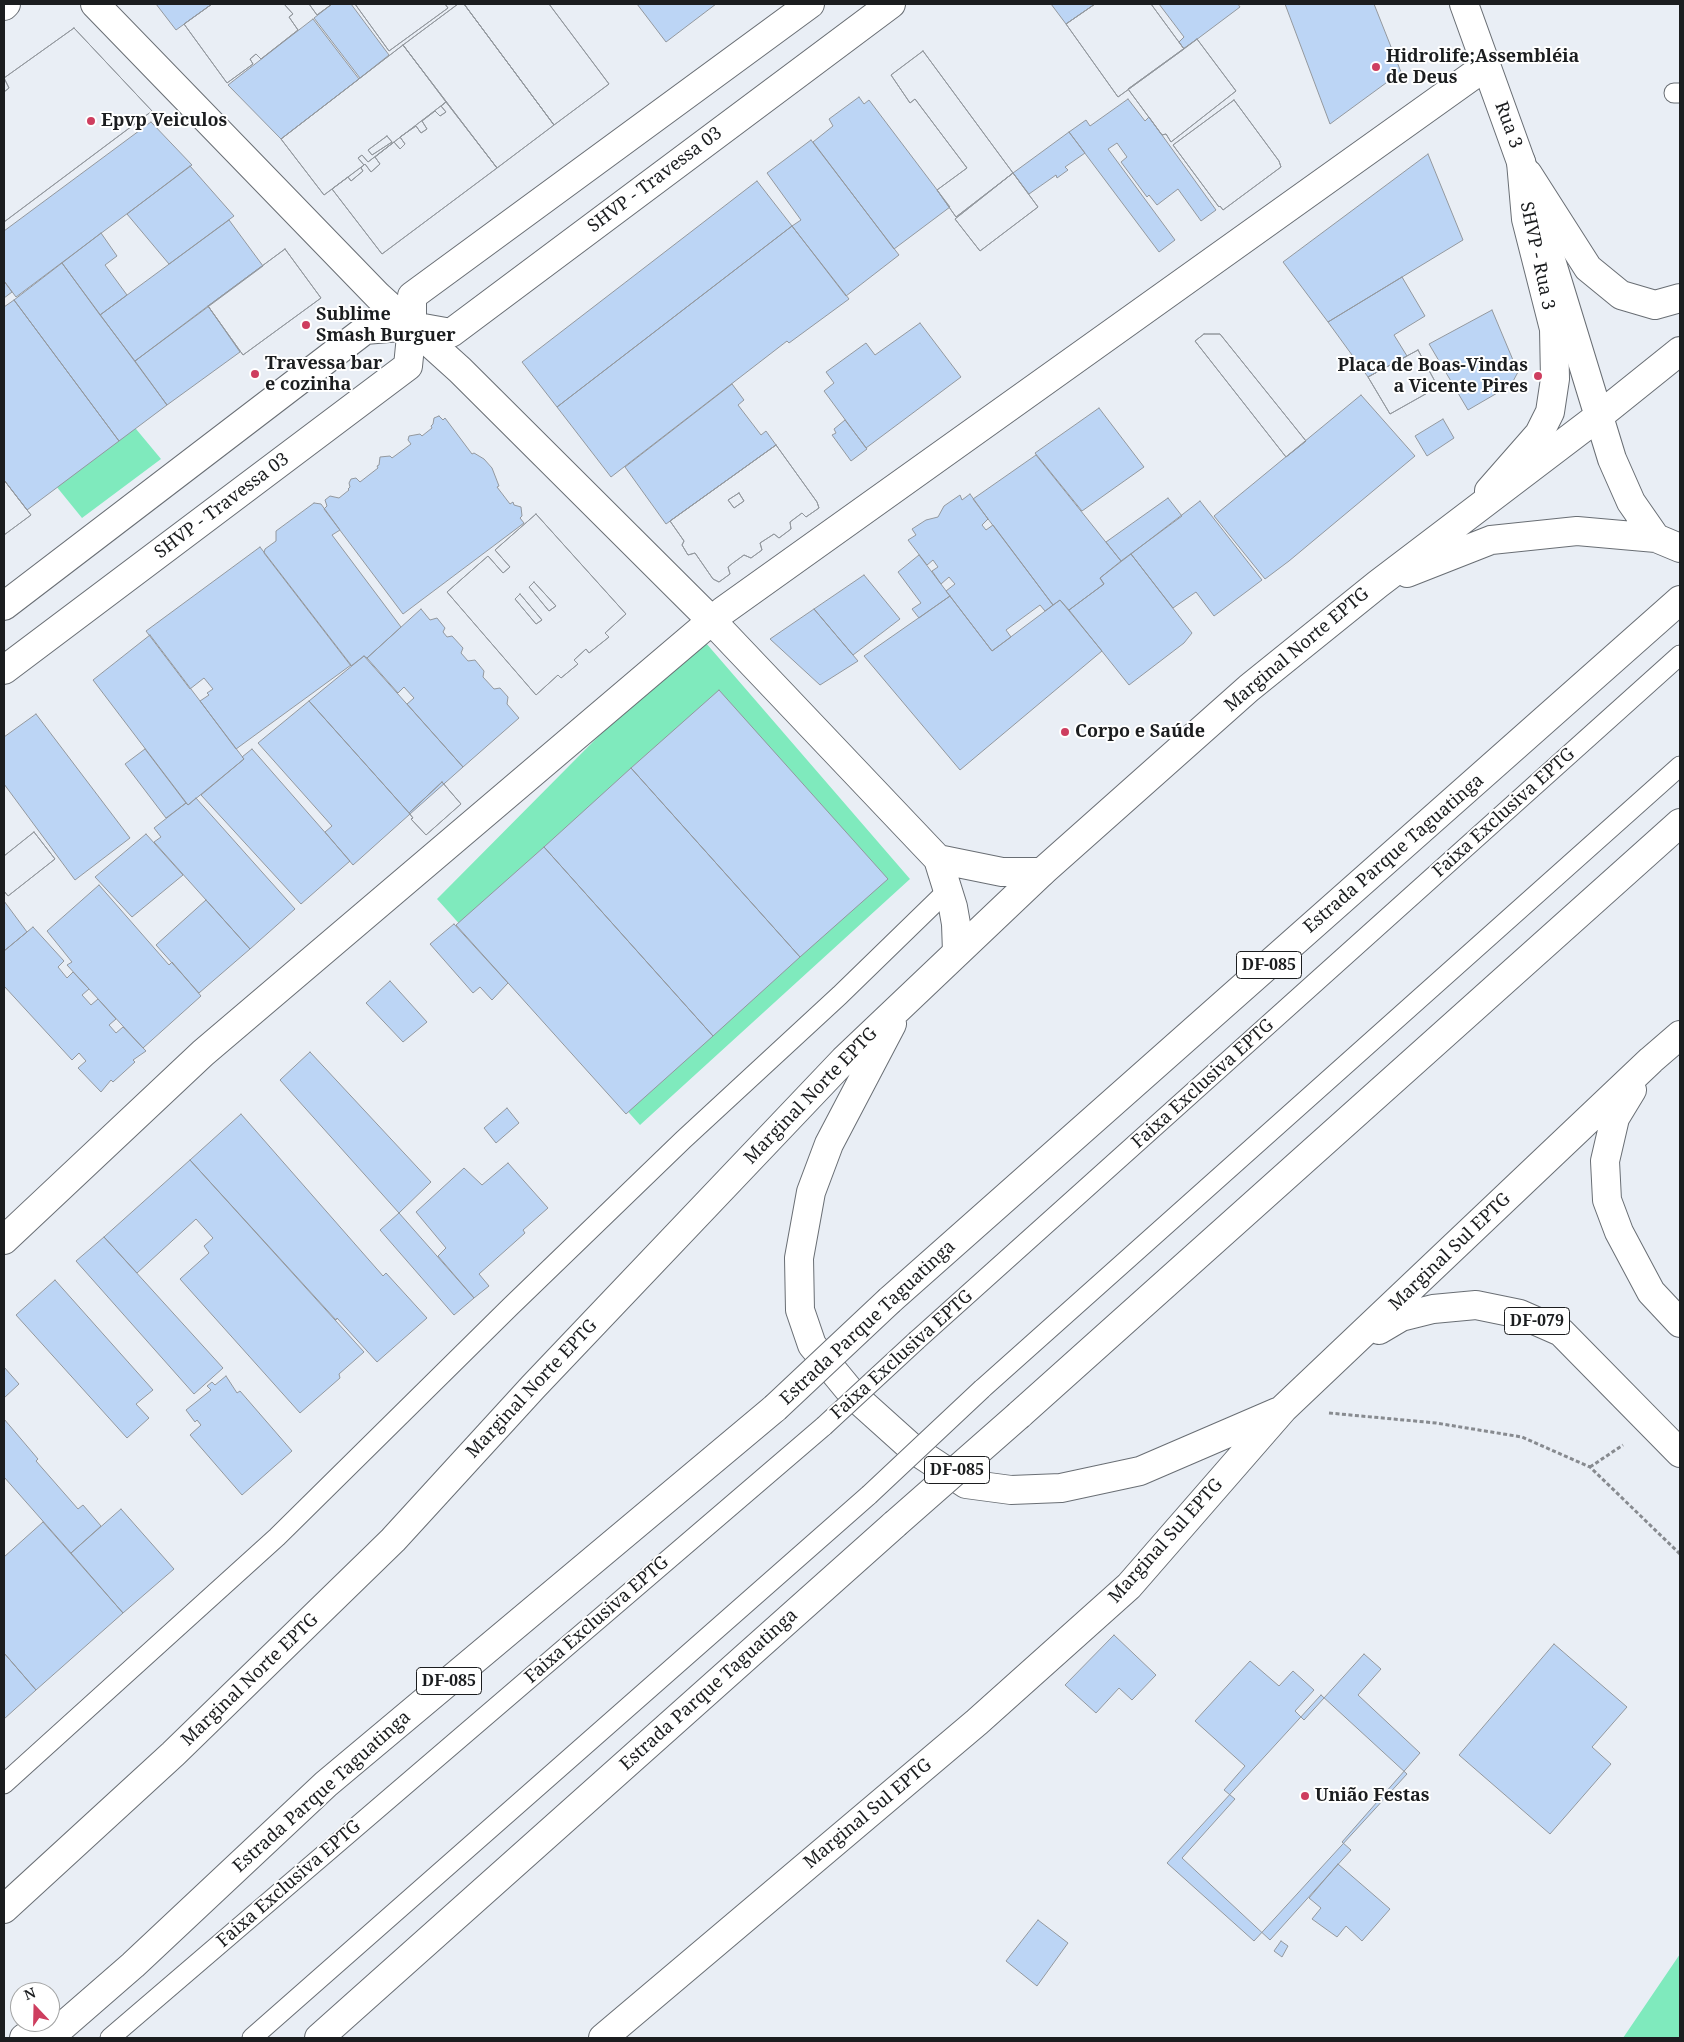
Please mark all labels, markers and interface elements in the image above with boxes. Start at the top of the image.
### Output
place label: Hidrolife;Assembléia de Deus [1386,46,1579,88]
marker: Hidrolife;Assembléia de Deus [1370,61,1382,73]
street label: Rua 3 [1490,99,1526,151]
place label: Epvp Veiculos [101,110,227,132]
marker: Epvp Veiculos [85,115,97,127]
street label: SHVP - Travessa 03 [584,122,726,238]
street label: SHVP - Rua 3 [1515,200,1559,312]
place label: Sublime Smash Burguer [316,304,456,346]
marker: Sublime Smash Burguer [300,319,312,331]
place label: Travessa bar e cozinha [265,353,383,396]
place label: Placa de Boas-Vindas a Vicente Pires [1338,355,1528,398]
marker: Travessa bar e cozinha [249,368,261,380]
marker: Placa de Boas-Vindas a Vicente Pires [1532,370,1544,382]
street label: SHVP - Travessa 03 [151,448,293,564]
street label: Marginal Norte EPTG [1220,583,1374,717]
place label: Corpo e Saúde [1075,721,1205,743]
marker: Corpo e Saúde [1059,726,1071,738]
street label: Faixa Exclusiva EPTG [1429,744,1579,882]
street label: Estrada Parque Taguatinga [1300,770,1488,938]
road number: DF-085 [1236,952,1302,978]
street label: Faixa Exclusiva EPTG [1128,1015,1278,1153]
street label: Marginal Norte EPTG [740,1023,882,1169]
street label: Marginal Sul EPTG [1385,1189,1515,1315]
street label: Estrada Parque Taguatinga [776,1236,960,1410]
street label: Faixa Exclusiva EPTG [827,1286,977,1424]
road number: DF-079 [1504,1308,1570,1334]
street label: Marginal Norte EPTG [462,1315,602,1463]
road number: DF-085 [924,1456,990,1484]
street label: Marginal Sul EPTG [1104,1474,1228,1608]
street label: Faixa Exclusiva EPTG [521,1552,673,1688]
street label: Estrada Parque Taguatinga [616,1605,802,1775]
street label: Marginal Norte EPTG [177,1609,323,1751]
road number: DF-085 [416,1668,482,1694]
street label: Estrada Parque Taguatinga [229,1707,415,1877]
street label: Marginal Sul EPTG [800,1754,936,1874]
place label: União Festas [1315,1785,1429,1807]
marker: União Festas [1299,1790,1311,1802]
street label: Faixa Exclusiva EPTG [213,1816,365,1952]
north arrow [10,1982,60,2032]
text: N [21,1983,38,2004]

